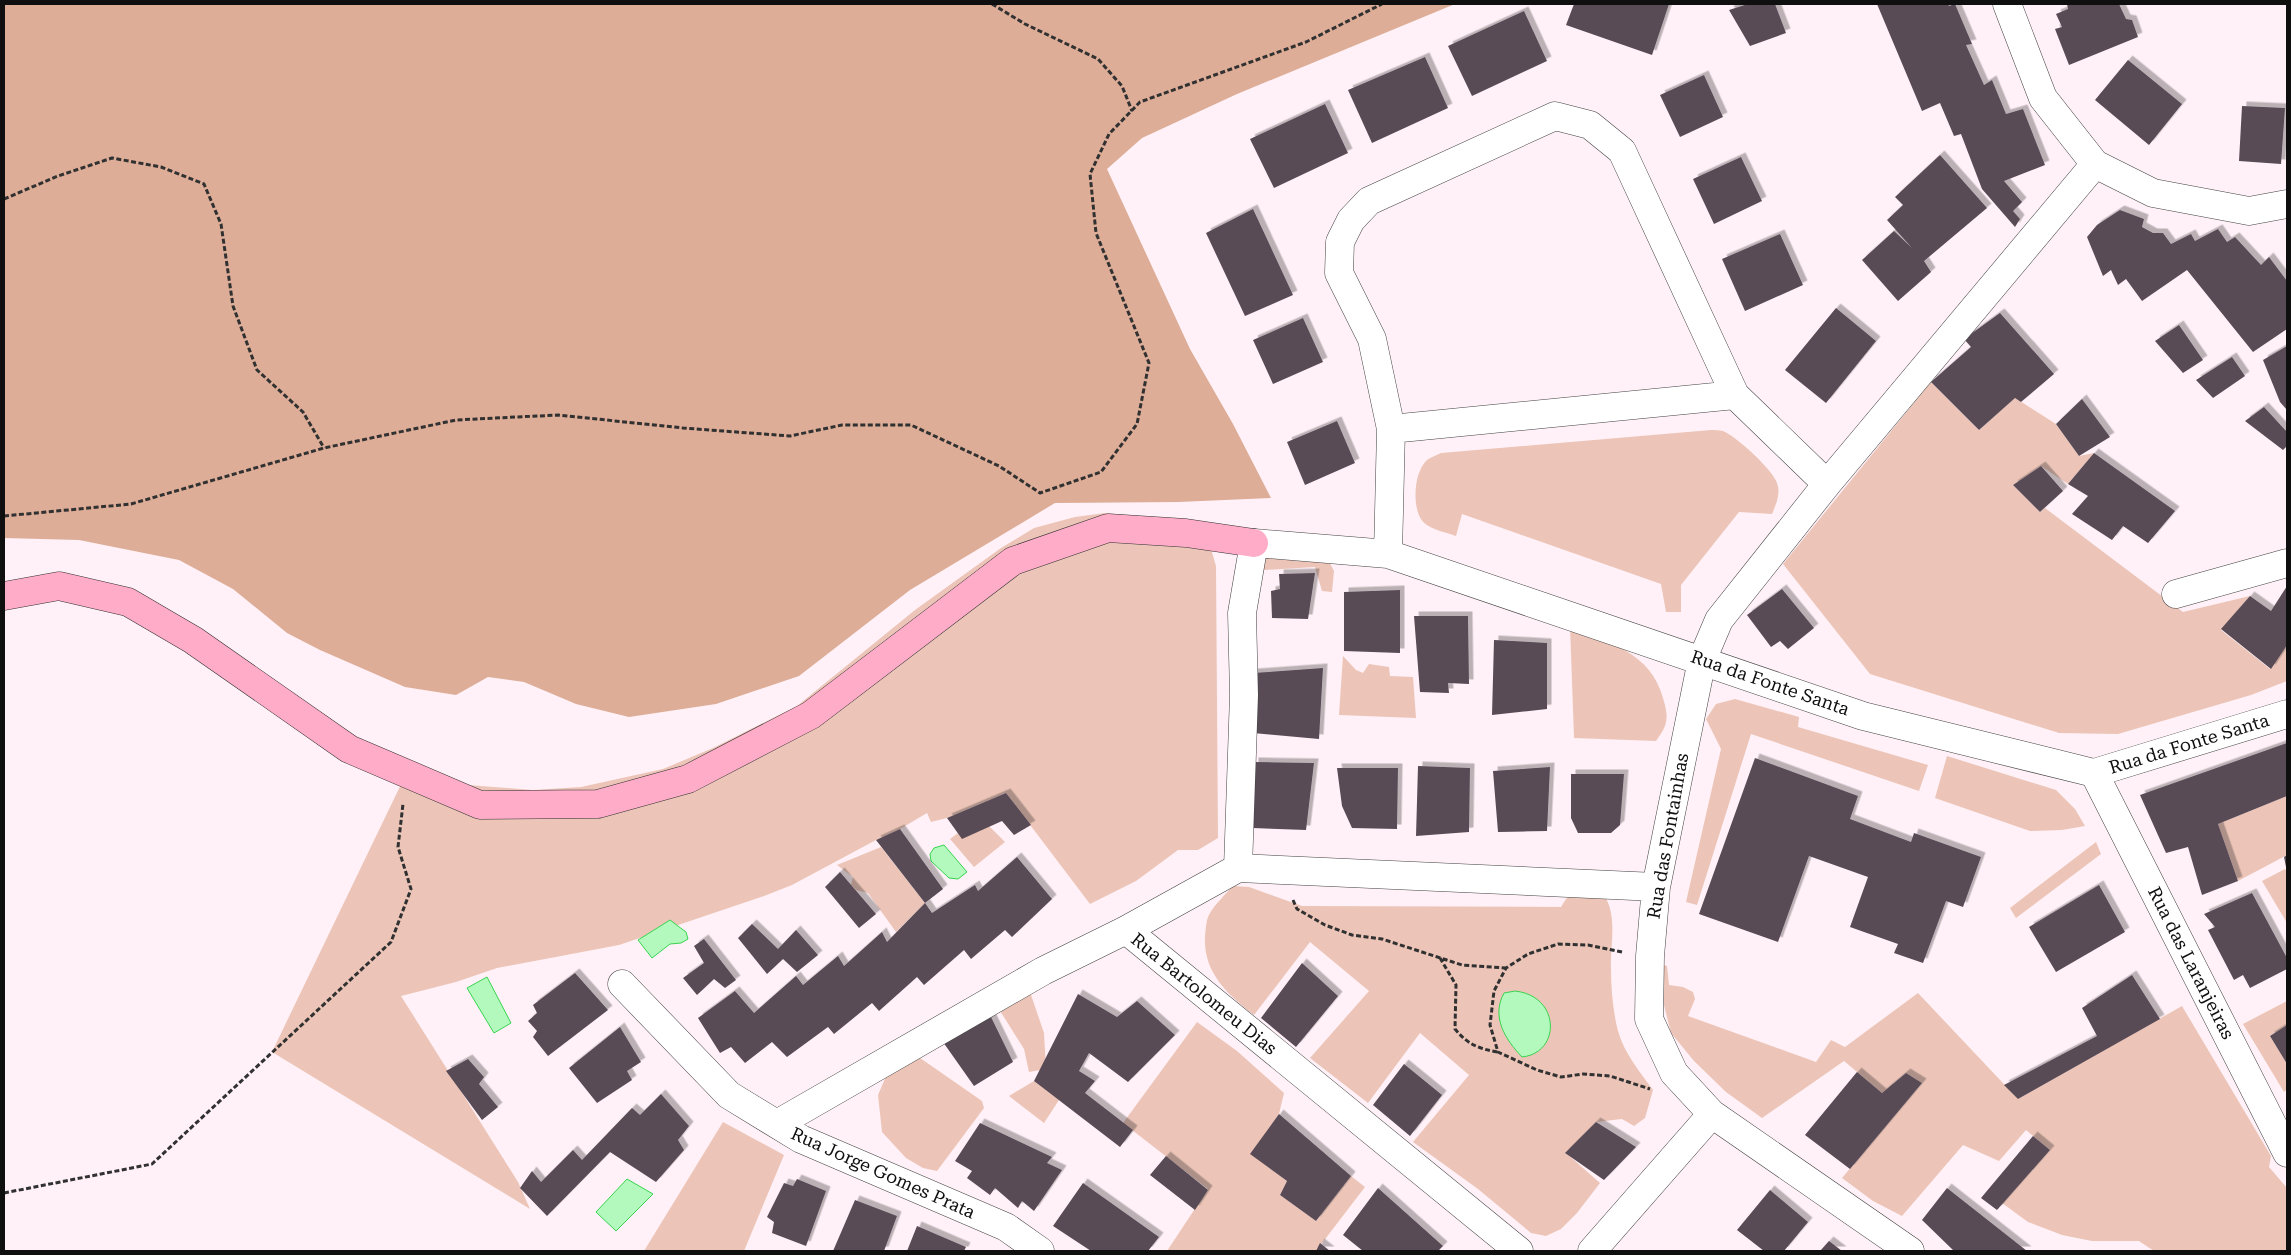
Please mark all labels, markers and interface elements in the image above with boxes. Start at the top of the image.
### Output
street label: Rua da Fonte Santa [1688,646,1852,720]
street label: Rua da Fonte Santa [2106,709,2272,778]
street label: Rua das Fontainhas [1643,751,1692,921]
street label: Rua das Laranjeiras [2144,883,2239,1043]
street label: Rua Bartolomeu Dias [1127,928,1281,1059]
street label: Rua Jorge Gomes Prata [788,1122,979,1223]

